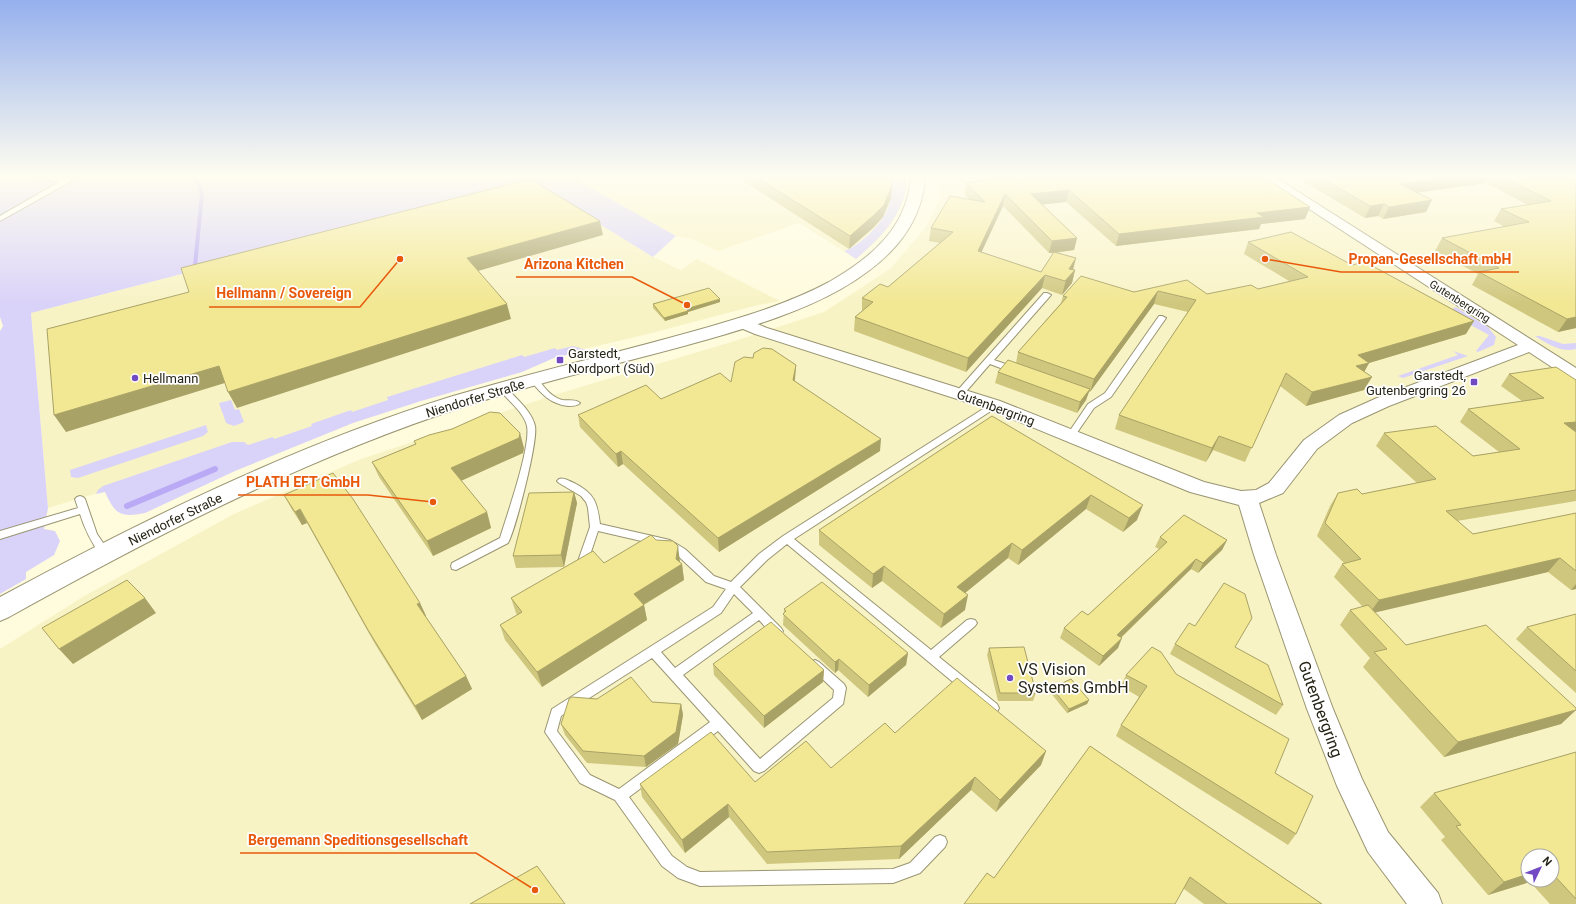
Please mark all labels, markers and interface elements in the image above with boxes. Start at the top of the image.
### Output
callout: Propan-Gesellschaft mbH [1341,246,1519,272]
callout: Arizona Kitchen [516,251,632,277]
text: Propan-Gesellschaft mbH [1349,251,1511,267]
text: Arizona Kitchen [524,256,624,272]
street label: Gutenbergring [1427,277,1493,325]
callout: Hellmann / Sovereign [209,281,360,307]
text: Hellmann / Sovereign [216,285,352,301]
place label: Garstedt, Nordport (Süd) [568,346,654,376]
marker: Garstedt, Nordport (Süd) [555,355,565,365]
place label: Garstedt, Gutenbergring 26 [1366,368,1466,398]
place label: Hellmann [143,371,198,386]
marker: Hellmann [130,373,140,383]
street label: Niendorfer Straße [424,376,526,421]
marker: Garstedt, Gutenbergring 26 [1469,377,1479,387]
street label: Gutenbergring [955,386,1037,429]
callout: PLATH EFT GmbH [238,469,368,495]
text: PLATH EFT GmbH [246,474,360,490]
street label: Niendorfer Straße [126,490,225,549]
street label: Gutenbergring [1294,658,1347,760]
place label: VS Vision Systems GmbH [1018,660,1129,697]
marker: VS Vision Systems GmbH [1005,673,1015,683]
callout: Bergemann Speditionsgesellschaft [240,827,476,853]
text: Bergemann Speditionsgesellschaft [248,832,468,848]
north arrow [1520,848,1560,888]
text: N [1540,854,1555,869]

